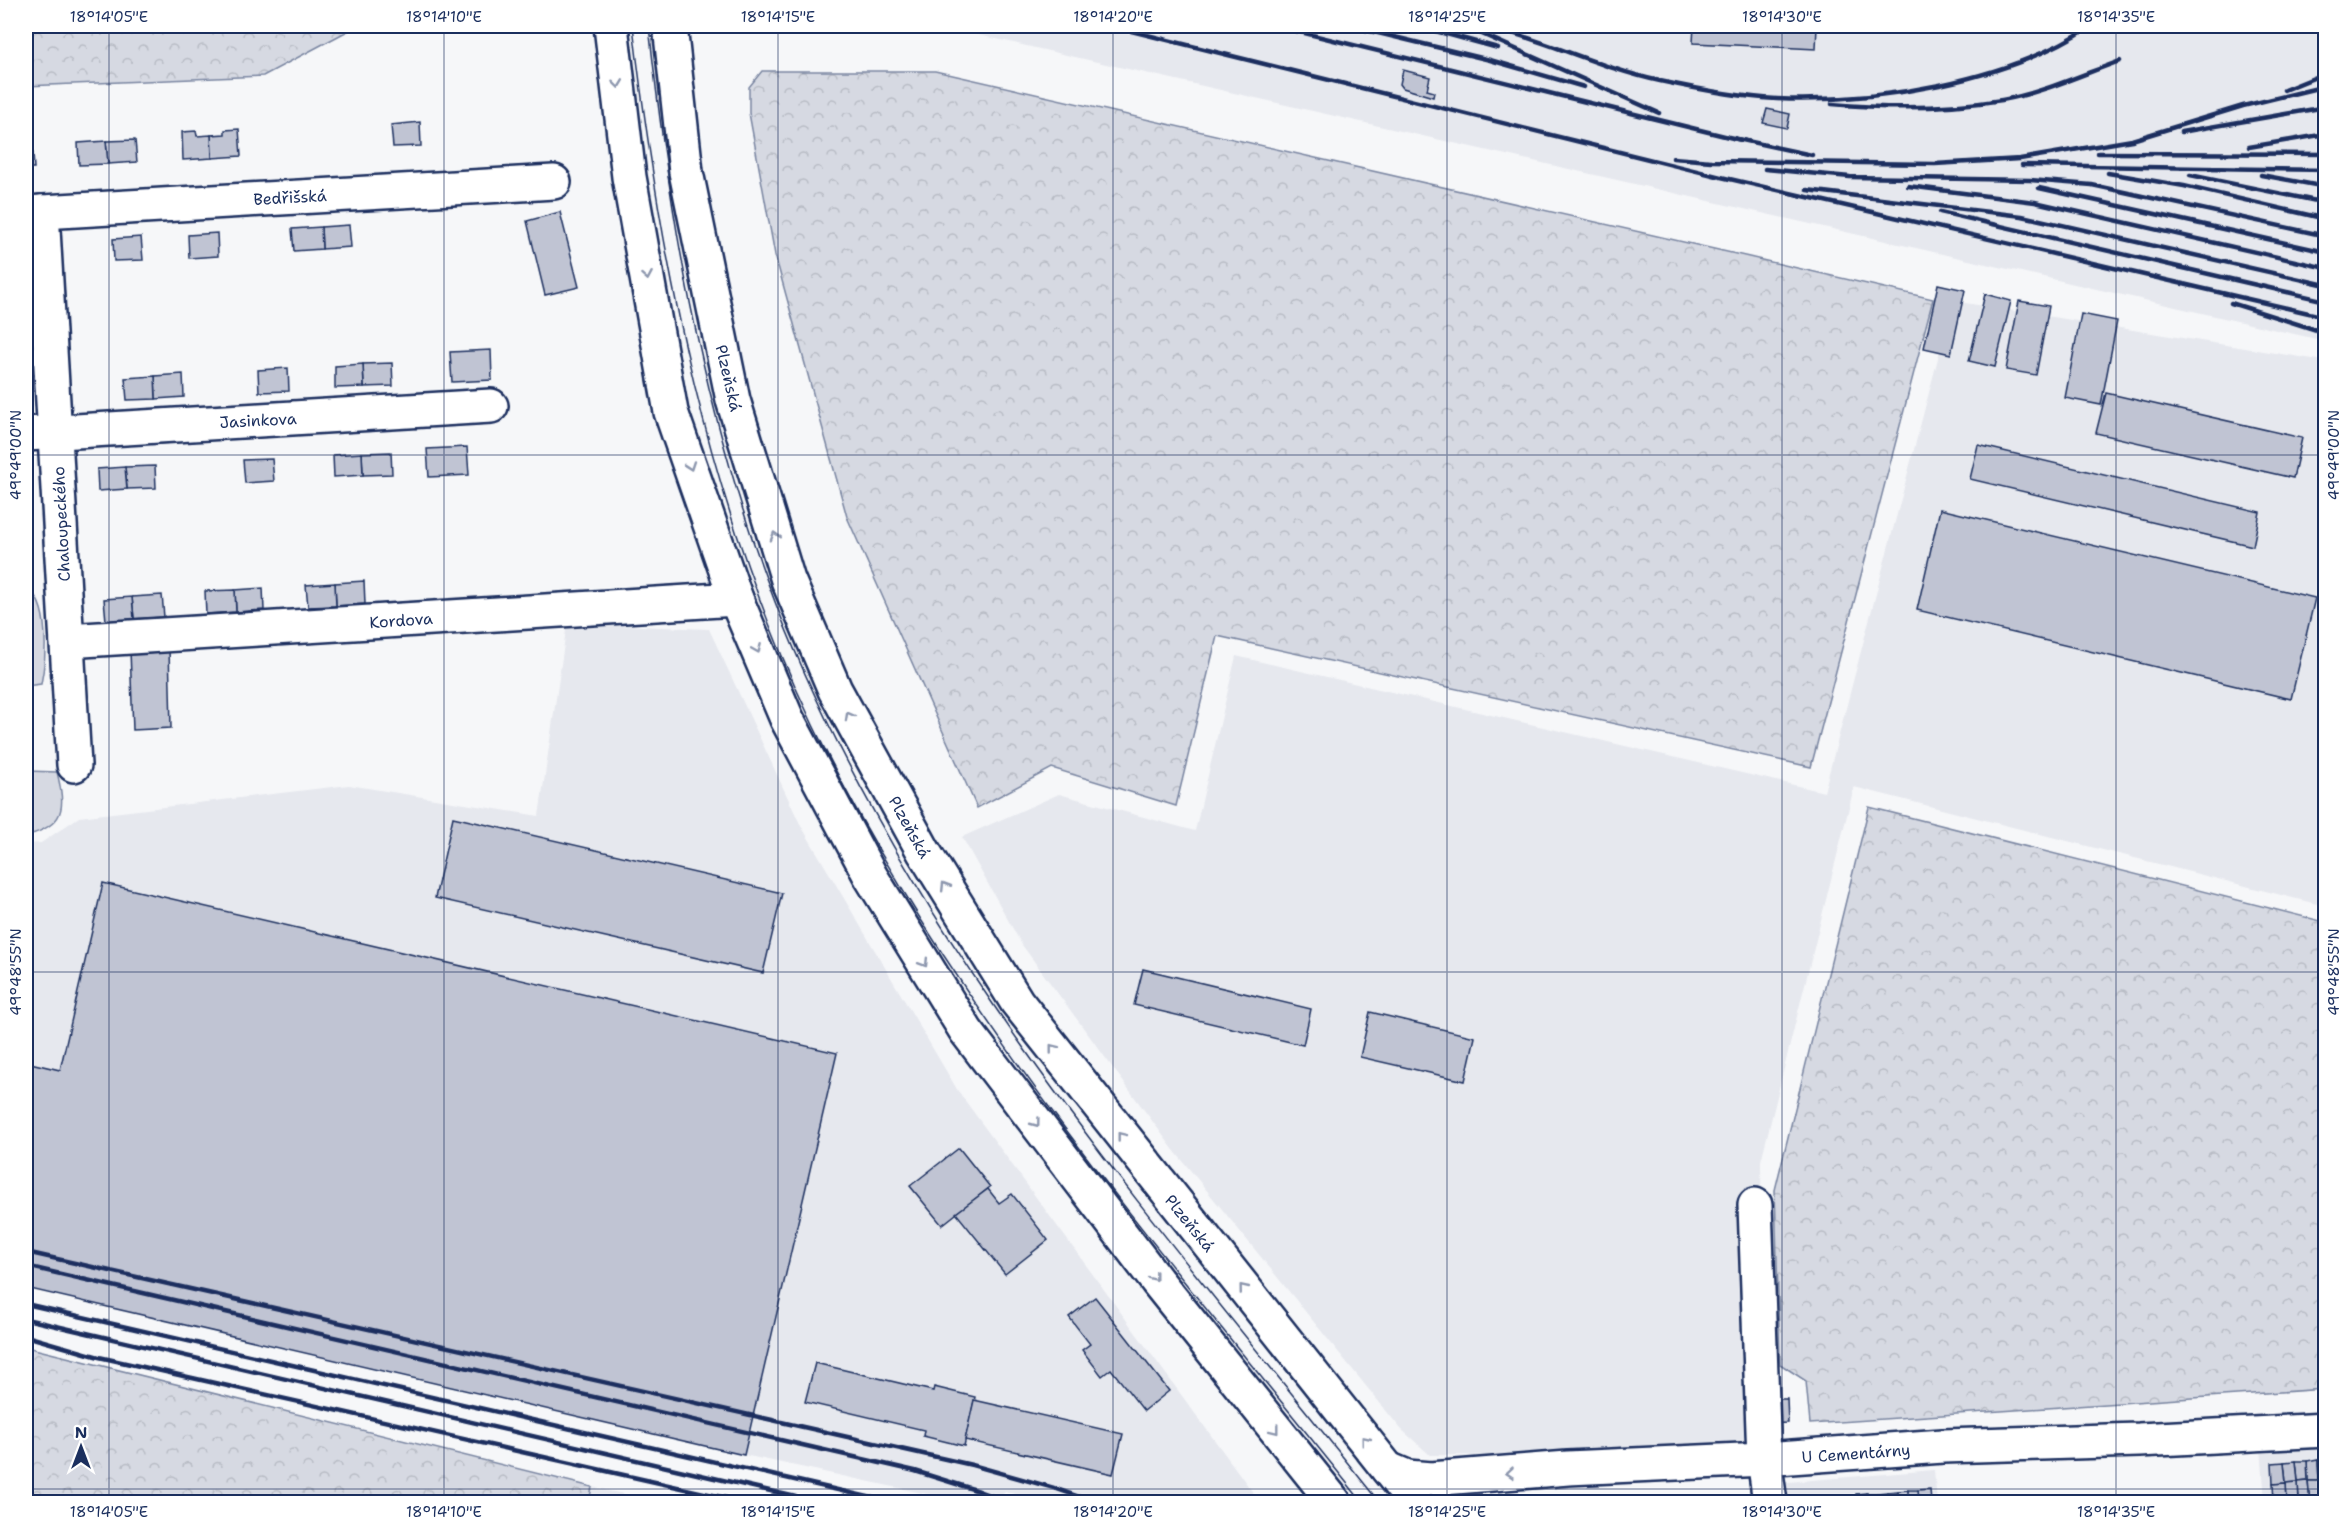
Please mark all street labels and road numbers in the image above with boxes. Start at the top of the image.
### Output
street label: Bedřišská [253,185,327,210]
street label: Plzeňská [711,343,746,414]
street label: Jasinkova [219,408,297,433]
street label: Chaloupeckého [48,466,75,582]
street label: Kordova [369,608,434,633]
street label: Plzeňská [884,792,935,862]
street label: Plzeňská [1160,1190,1219,1256]
street label: U Cementárny [1801,1439,1911,1468]

